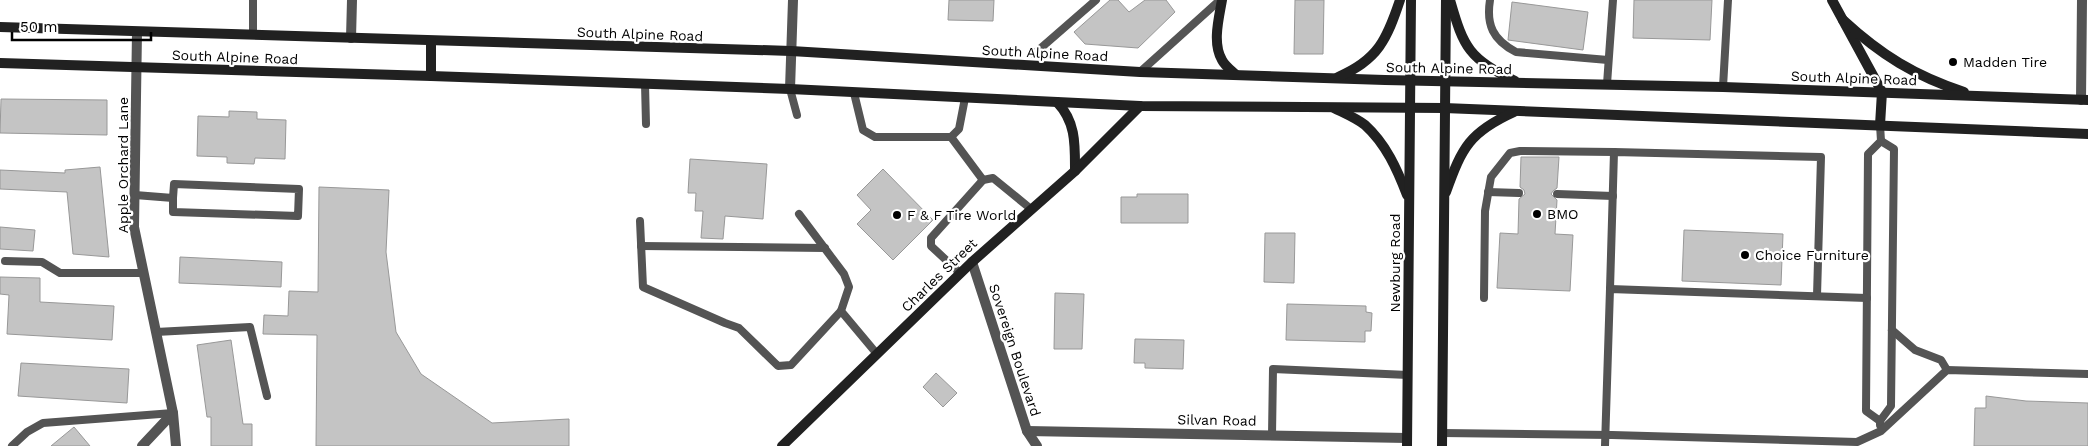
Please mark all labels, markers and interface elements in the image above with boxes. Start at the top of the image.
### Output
scale bar [12,10,151,42]
text: 50 m [20,18,57,36]
street label: South Alpine Road [577,24,703,44]
street label: South Alpine Road [981,42,1109,64]
street label: South Alpine Road [172,47,298,67]
place label: Madden Tire [1963,54,2047,70]
marker: Madden Tire [1947,56,1959,68]
street label: South Alpine Road [1386,59,1512,77]
street label: South Alpine Road [1791,68,1917,88]
street label: Apple Orchard Lane [115,97,131,233]
place label: BMO [1547,206,1579,222]
place label: F & F Tire World [907,207,1016,223]
marker: BMO [1531,208,1543,220]
marker: F & F Tire World [891,209,903,221]
street label: Newburg Road [1387,214,1403,312]
street label: Charles Street [898,235,980,315]
place label: Choice Furniture [1755,247,1869,263]
marker: Choice Furniture [1739,249,1751,261]
street label: Sovereign Boulevard [986,282,1044,418]
street label: Silvan Road [1177,411,1257,429]

